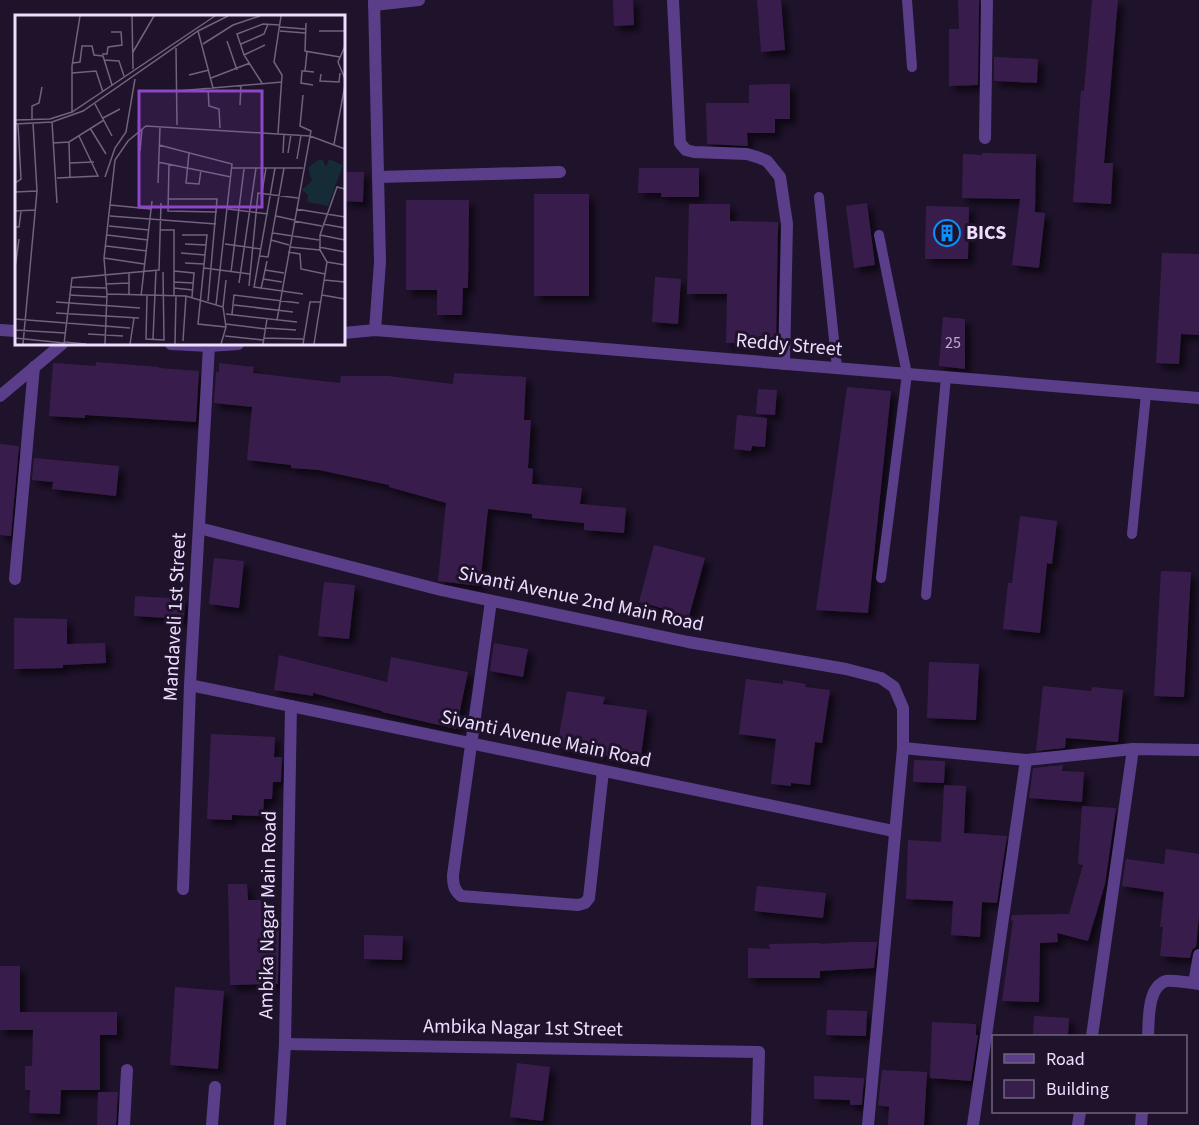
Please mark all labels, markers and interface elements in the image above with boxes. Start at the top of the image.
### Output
inset map [15,15,345,345]
building icon: BICS [932,218,962,248]
place label: BICS [966,219,1006,247]
street label: Reddy Street [735,326,844,364]
house number: 25 [945,332,961,354]
street label: Mandaveli 1st Street [157,532,193,702]
street label: Sivanti Avenue 2nd Main Road [456,559,706,639]
street label: Sivanti Avenue Main Road [438,703,654,775]
street label: Ambika Nagar Main Road [252,811,284,1019]
street label: Ambika Nagar 1st Street [423,1012,623,1044]
legend [992,1035,1187,1113]
text: Road [1046,1047,1085,1072]
text: Building [1046,1077,1109,1102]

